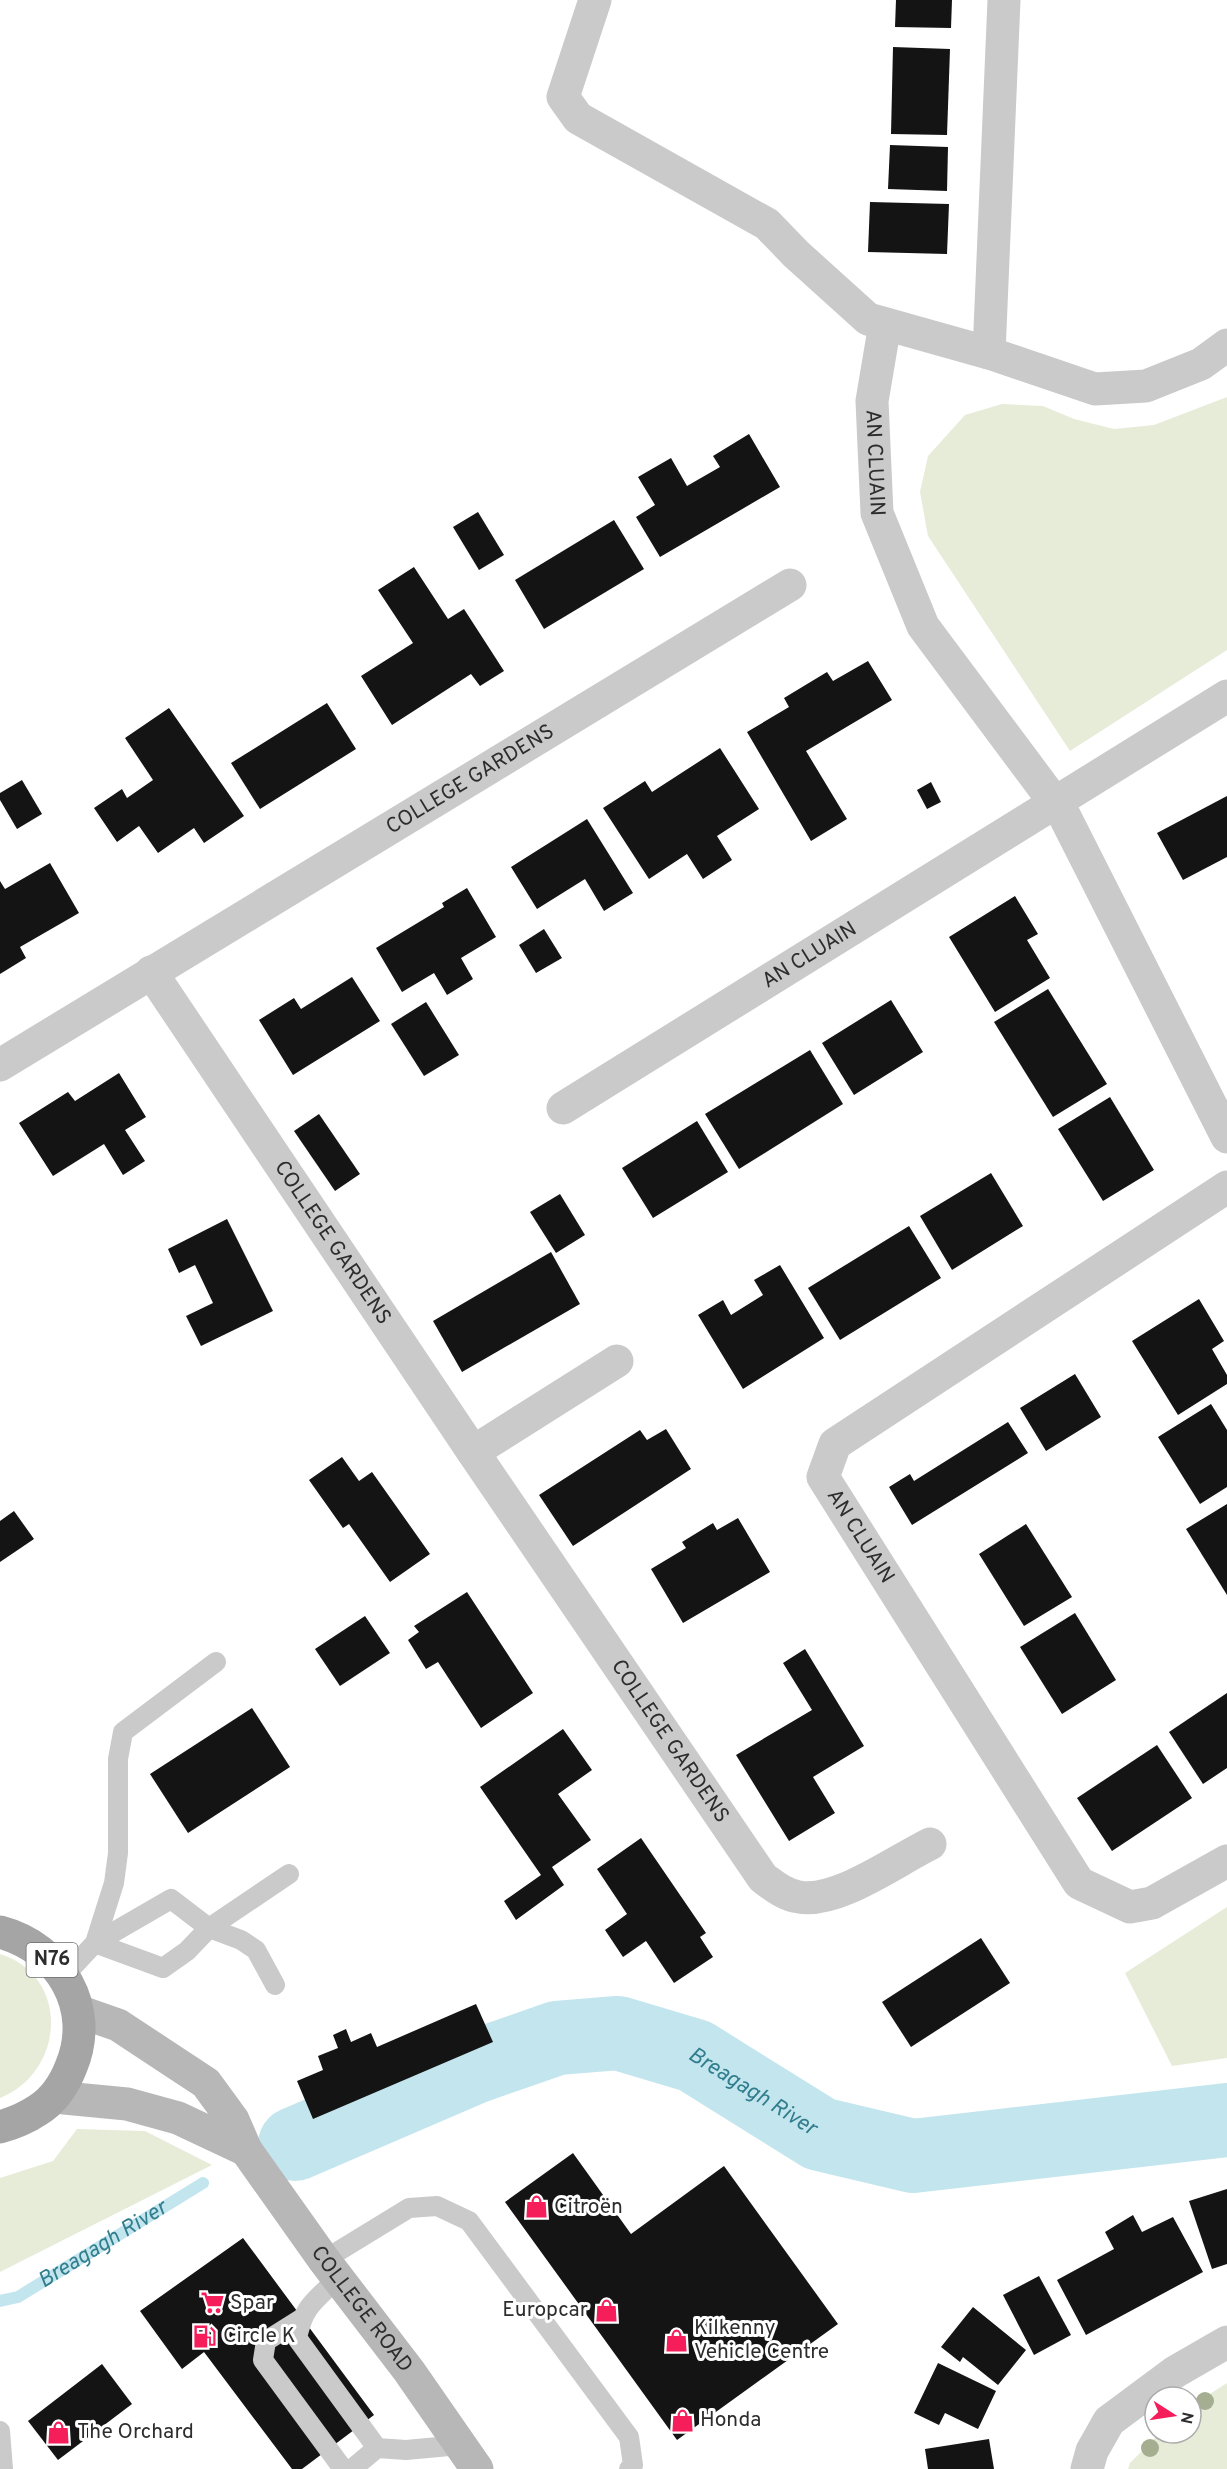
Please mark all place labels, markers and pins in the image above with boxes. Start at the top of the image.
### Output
shop icon: Citroën [523,2194,549,2220]
place label: Citroën [554,2194,623,2221]
supermarket icon: Spar [199,2290,225,2316]
place label: Spar [230,2290,274,2317]
place label: Europcar [502,2297,588,2324]
shop icon: Europcar [593,2297,619,2323]
place label: Kilkenny Vehicle Centre [694,2315,829,2366]
fuel station icon: Circle K [192,2323,218,2349]
place label: Circle K [223,2323,296,2350]
shop icon: Kilkenny Vehicle Centre [663,2327,689,2353]
shop icon: Honda [669,2407,695,2433]
place label: Honda [700,2407,761,2434]
shop icon: The Orchard [46,2419,72,2445]
place label: The Orchard [77,2419,194,2446]

